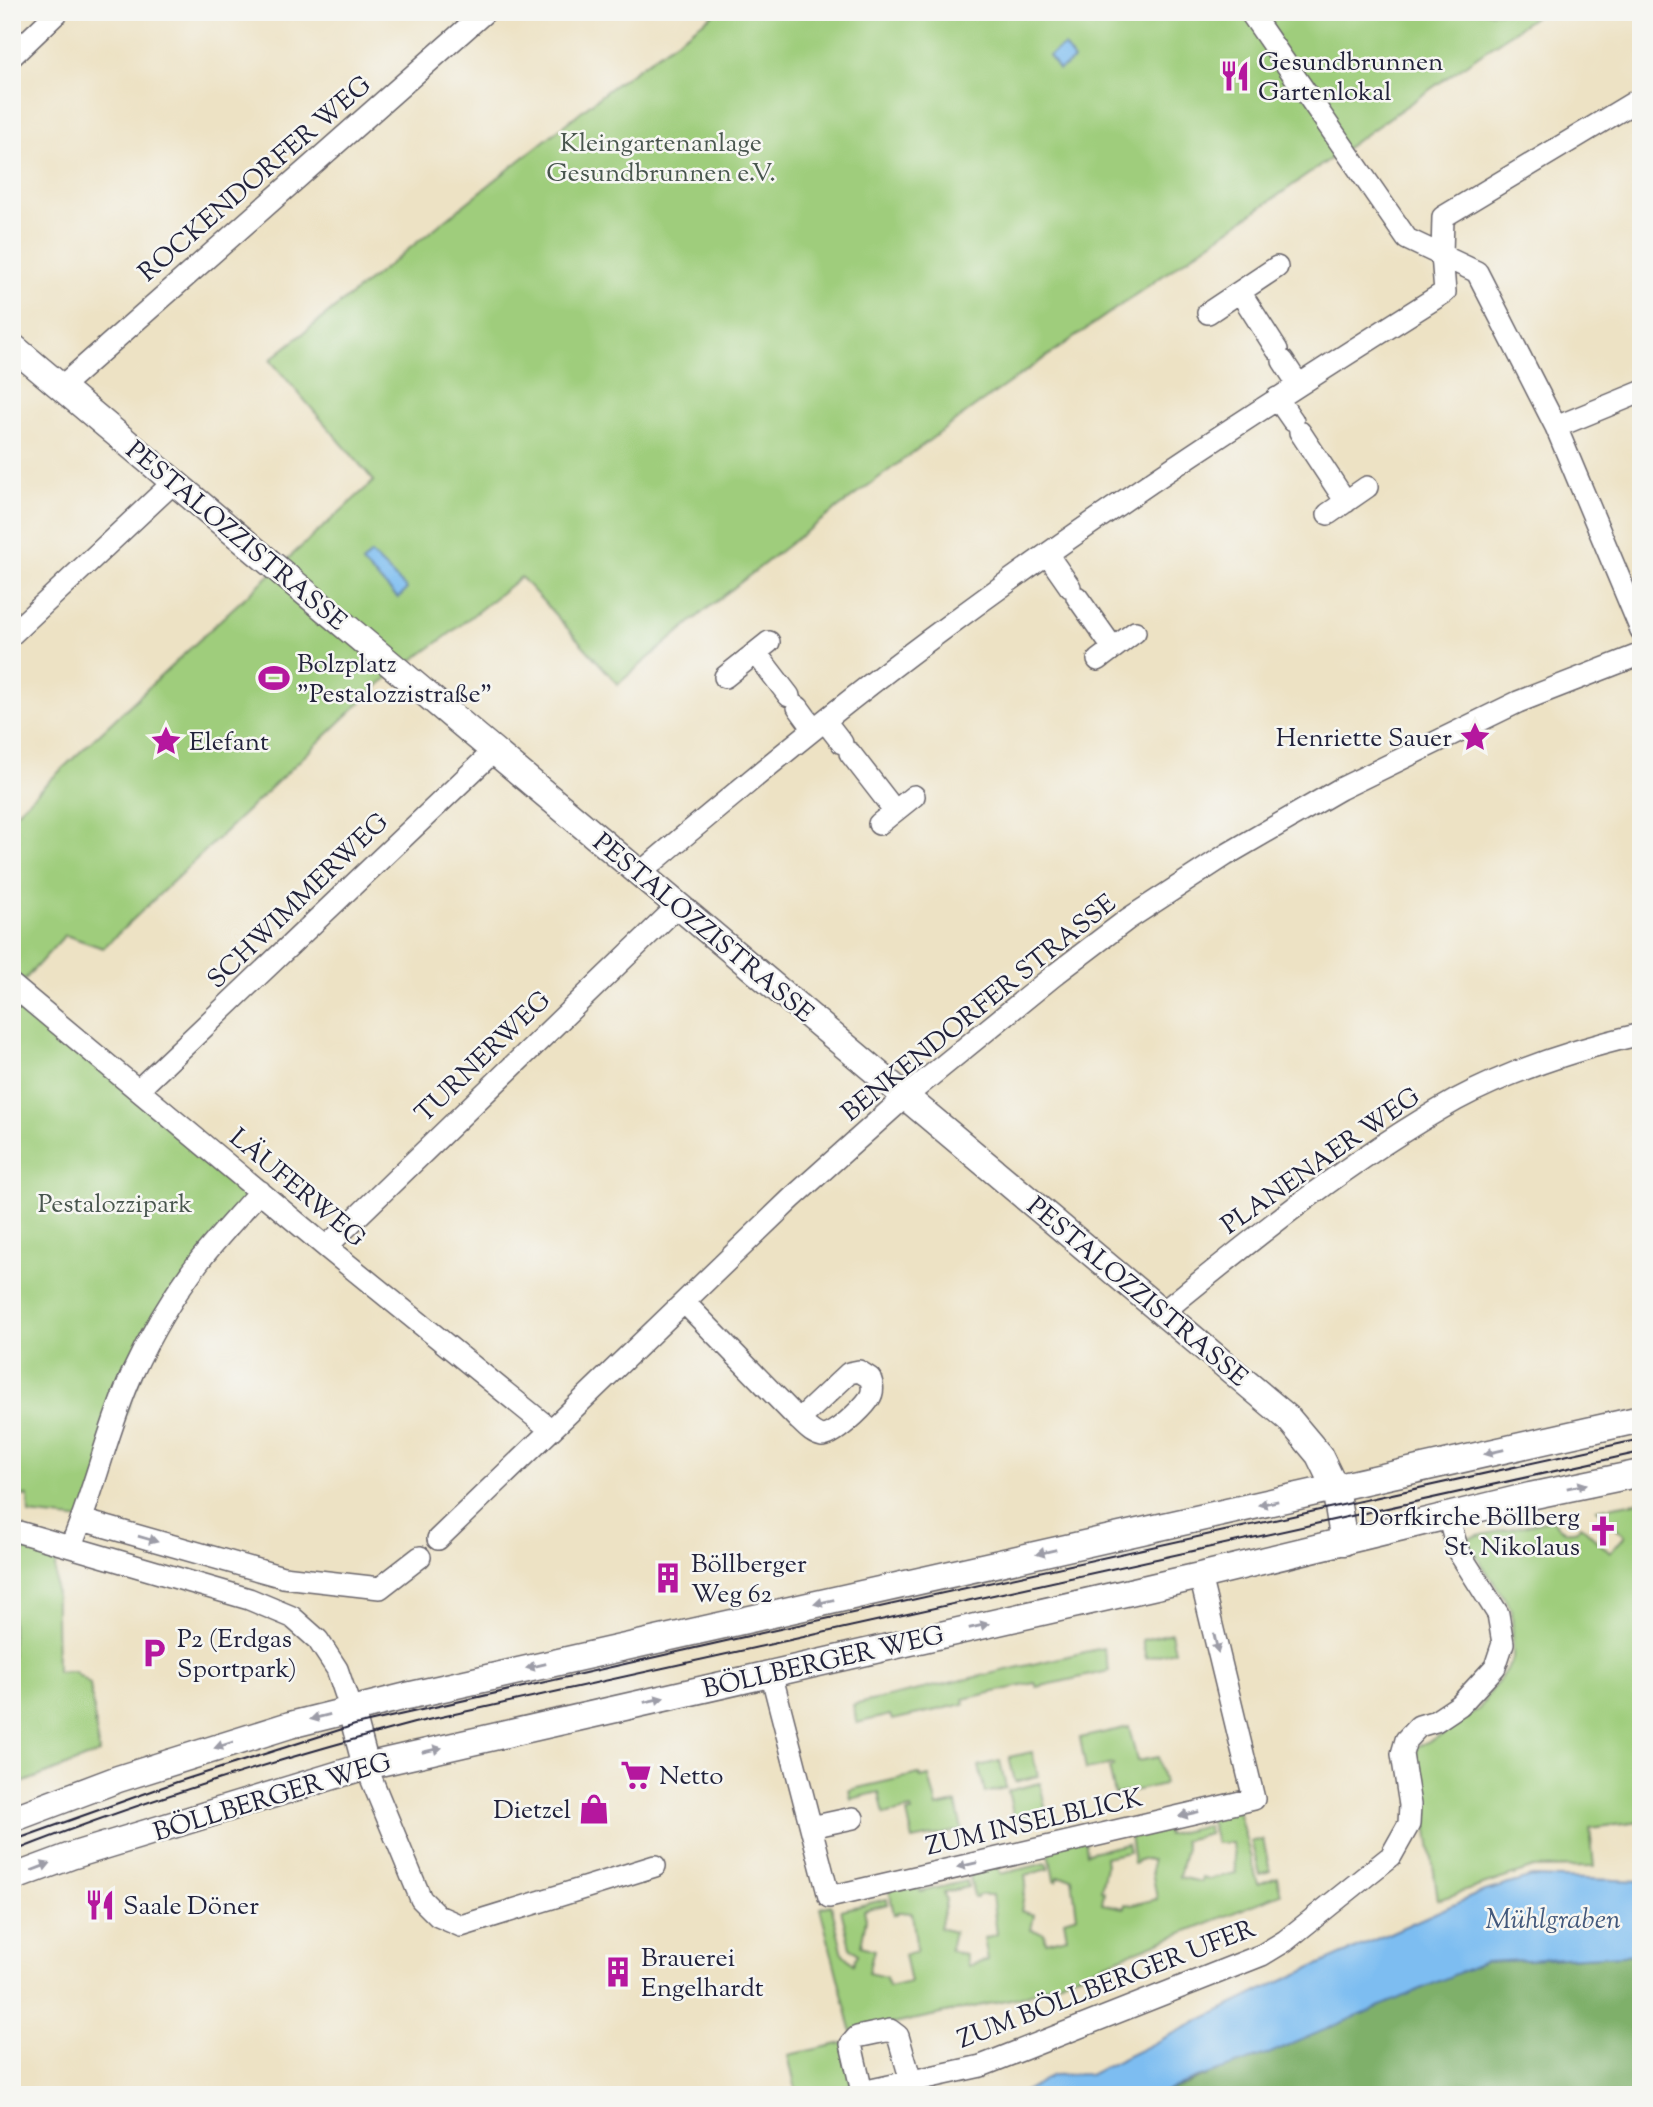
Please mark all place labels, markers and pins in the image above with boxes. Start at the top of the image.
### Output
place label: Gesundbrunnen Gartenlokal [1258,45,1443,112]
restaurant icon: Gesundbrunnen Gartenlokal [1218,59,1252,93]
place label: Bolzplatz "Pestalozzistraße" [297,647,492,714]
sports icon: Bolzplatz "Pestalozzistraße" [257,661,291,695]
place icon: Henriette Sauer [1458,720,1492,754]
place label: Henriette Sauer [1276,721,1452,758]
place icon: Elefant [149,724,183,758]
place label: Elefant [189,725,269,762]
place label: Dorfkirche Böllberg St. Nikolaus [1359,1500,1580,1567]
church icon: Dorfkirche Böllberg St. Nikolaus [1586,1514,1620,1548]
place label: Böllberger Weg 62 [691,1547,807,1614]
building icon: Böllberger Weg 62 [651,1561,685,1595]
place label: P2 (Erdgas Sportpark) [177,1622,297,1689]
parking icon: P2 (Erdgas Sportpark) [137,1636,171,1670]
supermarket icon: Netto [619,1758,653,1792]
place label: Netto [659,1759,723,1796]
shop icon: Dietzel [577,1792,611,1826]
place label: Dietzel [493,1793,571,1830]
restaurant icon: Saale Döner [83,1888,117,1922]
place label: Saale Döner [123,1889,259,1926]
place label: Brauerei Engelhardt [641,1941,764,2008]
building icon: Brauerei Engelhardt [601,1955,635,1989]

